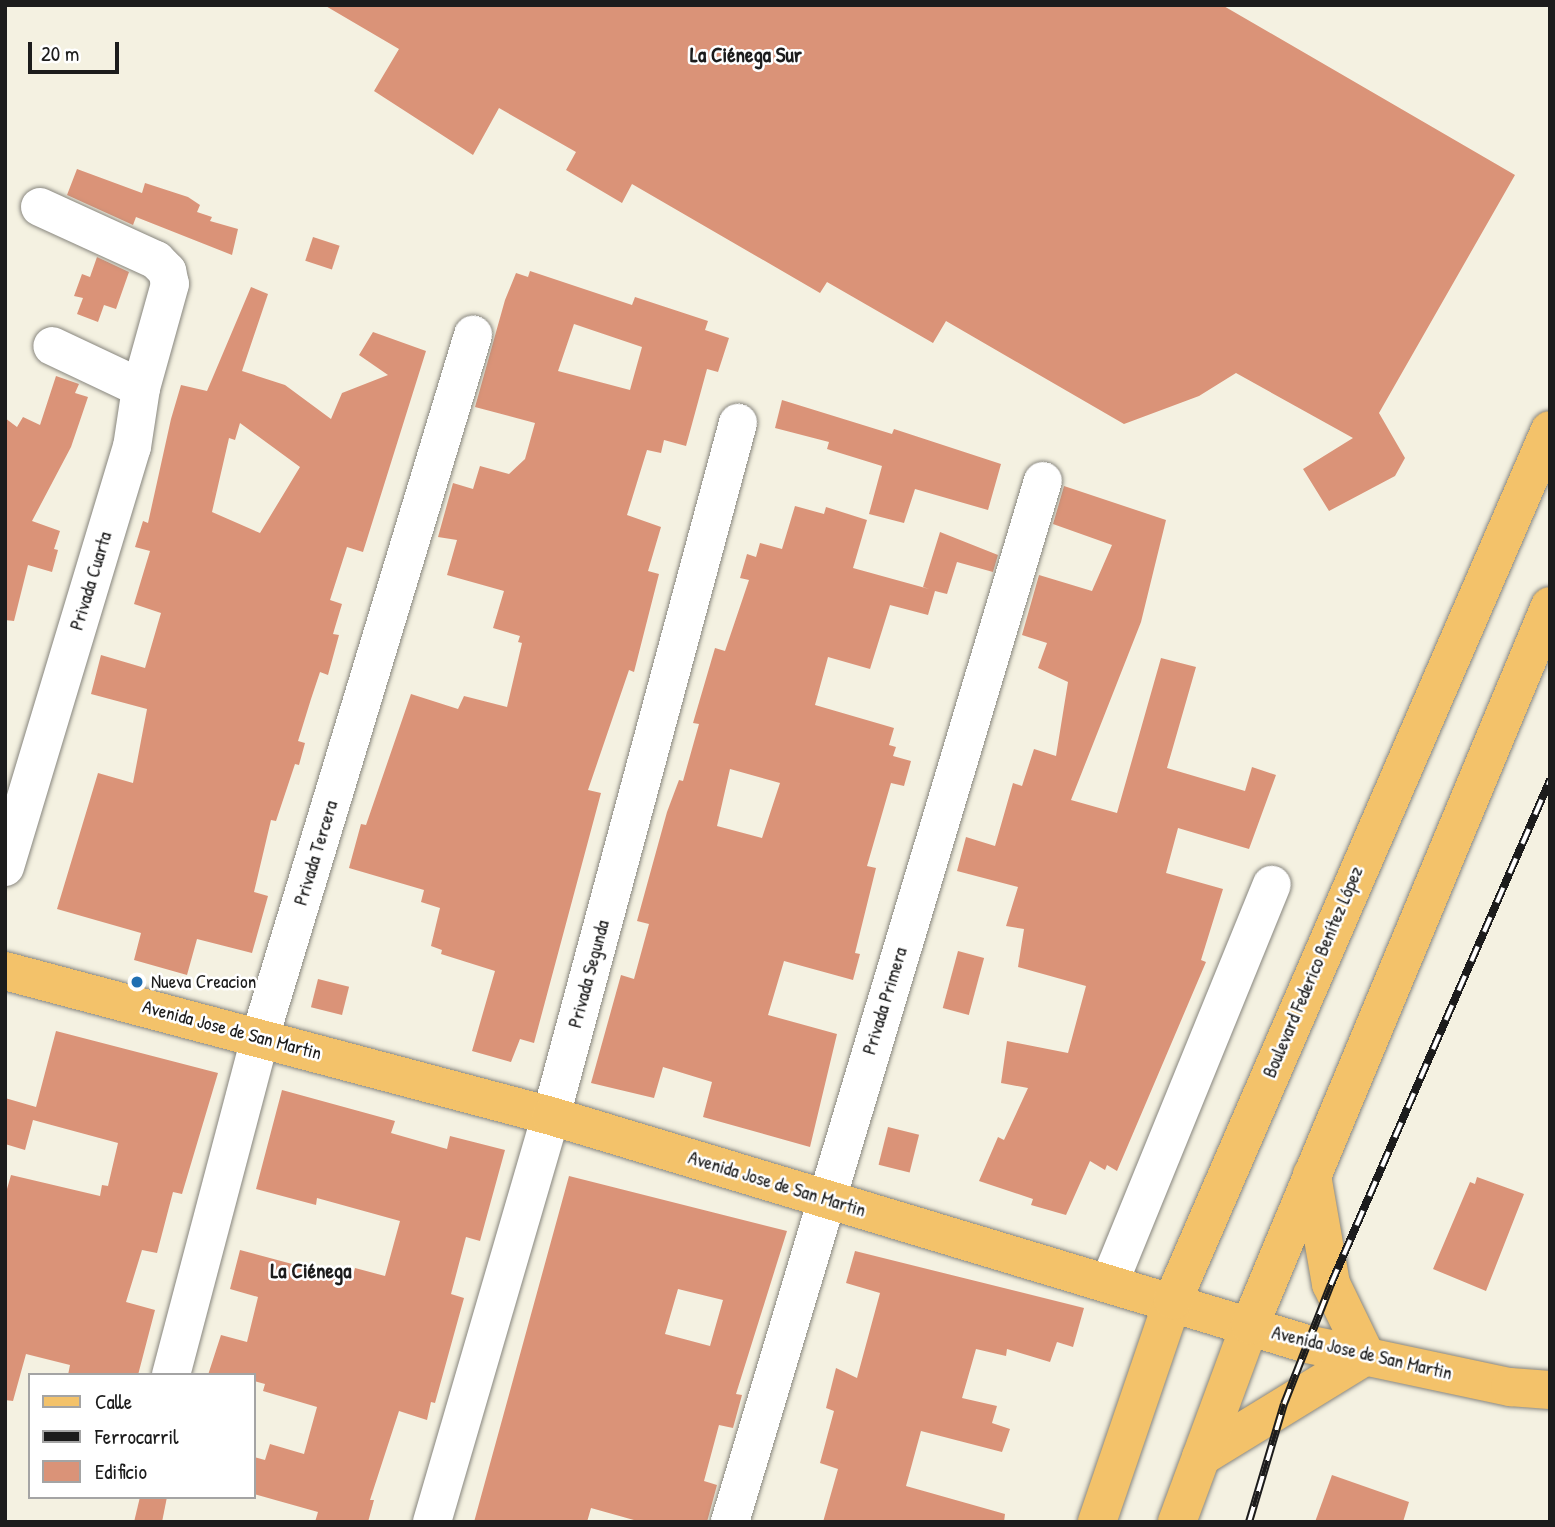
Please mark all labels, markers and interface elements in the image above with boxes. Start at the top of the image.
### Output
scale bar [32,28,122,72]
text: 20 m [41,39,79,68]
district label: La Ciénega Sur [690,42,802,68]
street label: Privada Cuarta [65,529,117,633]
street label: Privada Tercera [289,798,343,908]
street label: Boulevard Federico Benítez López [1258,863,1368,1081]
street label: Privada Segunda [564,918,614,1030]
street label: Privada Primera [858,945,912,1057]
place label: Nueva Creacion [151,971,256,993]
marker: Nueva Creacion [129,974,145,990]
street label: Avenida Jose de San Martin [140,995,324,1065]
street label: Avenida Jose de San Martin [686,1146,868,1222]
district label: La Ciénega [271,1258,351,1284]
street label: Avenida Jose de San Martin [1270,1321,1454,1385]
legend [28,1373,256,1499]
text: Calle [95,1387,132,1416]
text: Ferrocarril [95,1422,179,1451]
text: Edificio [95,1457,147,1486]

